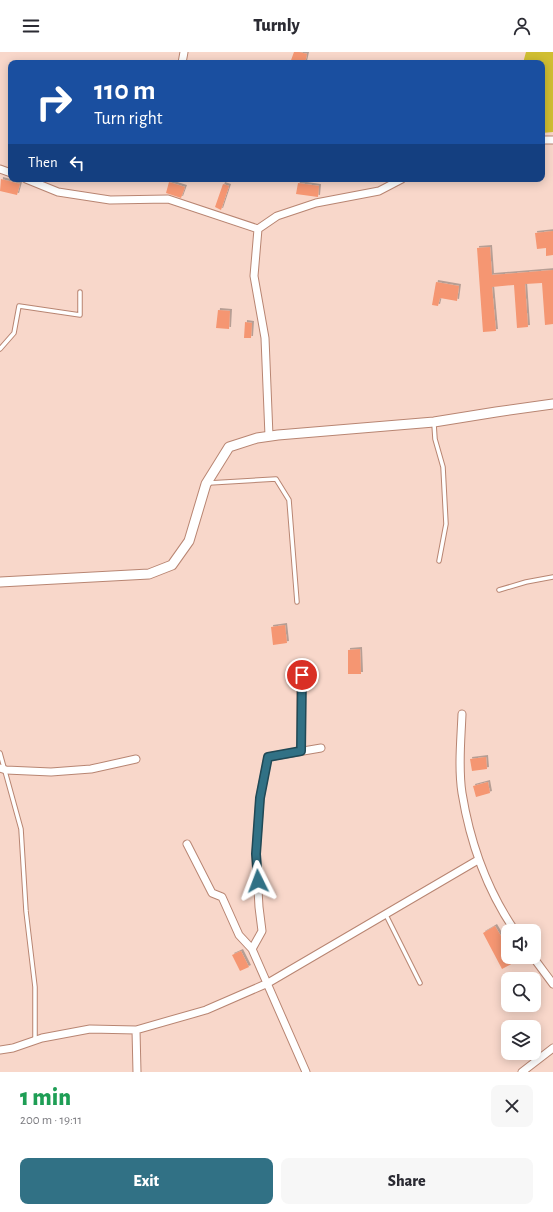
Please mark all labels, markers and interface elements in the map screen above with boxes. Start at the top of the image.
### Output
icon: menu [20,15,42,37]
icon: person [511,15,533,37]
text: Turnly [253,17,300,35]
icon: right [28,76,80,128]
text: 110 m [94,77,156,105]
text: Turn right [94,110,163,128]
icon: left [66,152,88,174]
text: Then [28,155,58,170]
pin [285,658,319,692]
icon: arrive [291,664,313,686]
position arrow [237,860,279,902]
map controls [501,924,541,1060]
button: sound [501,924,541,964]
button: search [501,972,541,1012]
button: layers [501,1020,541,1060]
button: close [491,1085,533,1127]
text: 1 min [20,1086,71,1110]
text: 200 m · 19:11 [20,1114,82,1127]
button: Exit [20,1158,273,1204]
button: Share [281,1158,533,1204]

